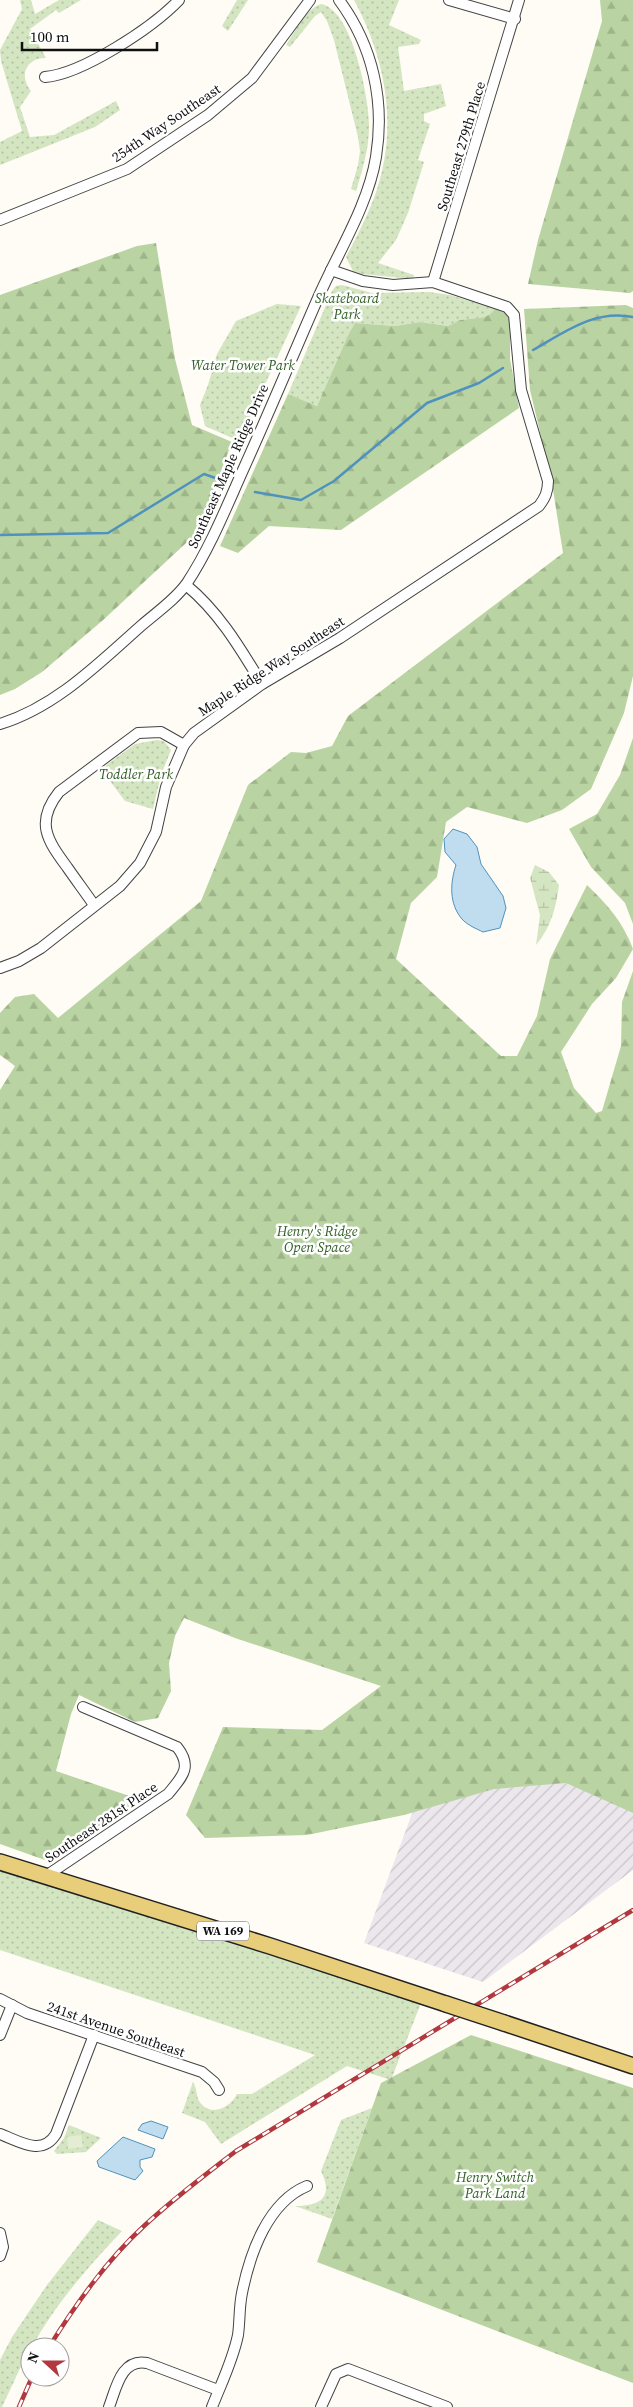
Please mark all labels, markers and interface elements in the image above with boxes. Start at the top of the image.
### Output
scale bar [22,20,158,52]
text: 100 m [30,26,70,47]
street label: 254th Way Southeast [108,79,225,167]
street label: Southeast 279th Place [432,79,490,213]
park label: Skateboard Park [315,288,380,324]
park label: Water Tower Park [191,355,295,375]
street label: Southeast Maple Ridge Drive [183,381,273,551]
street label: Maple Ridge Way Southeast [194,611,348,721]
park label: Toddler Park [99,764,174,784]
park label: Henry's Ridge Open Space [276,1221,358,1257]
street label: Southeast 281st Place [41,1777,161,1867]
road number: WA 169 [197,1922,249,1940]
street label: 241st Avenue Southeast [44,1996,188,2062]
park label: Henry Switch Park Land [455,2167,534,2203]
north arrow [20,2337,70,2387]
text: N [22,2349,44,2366]

